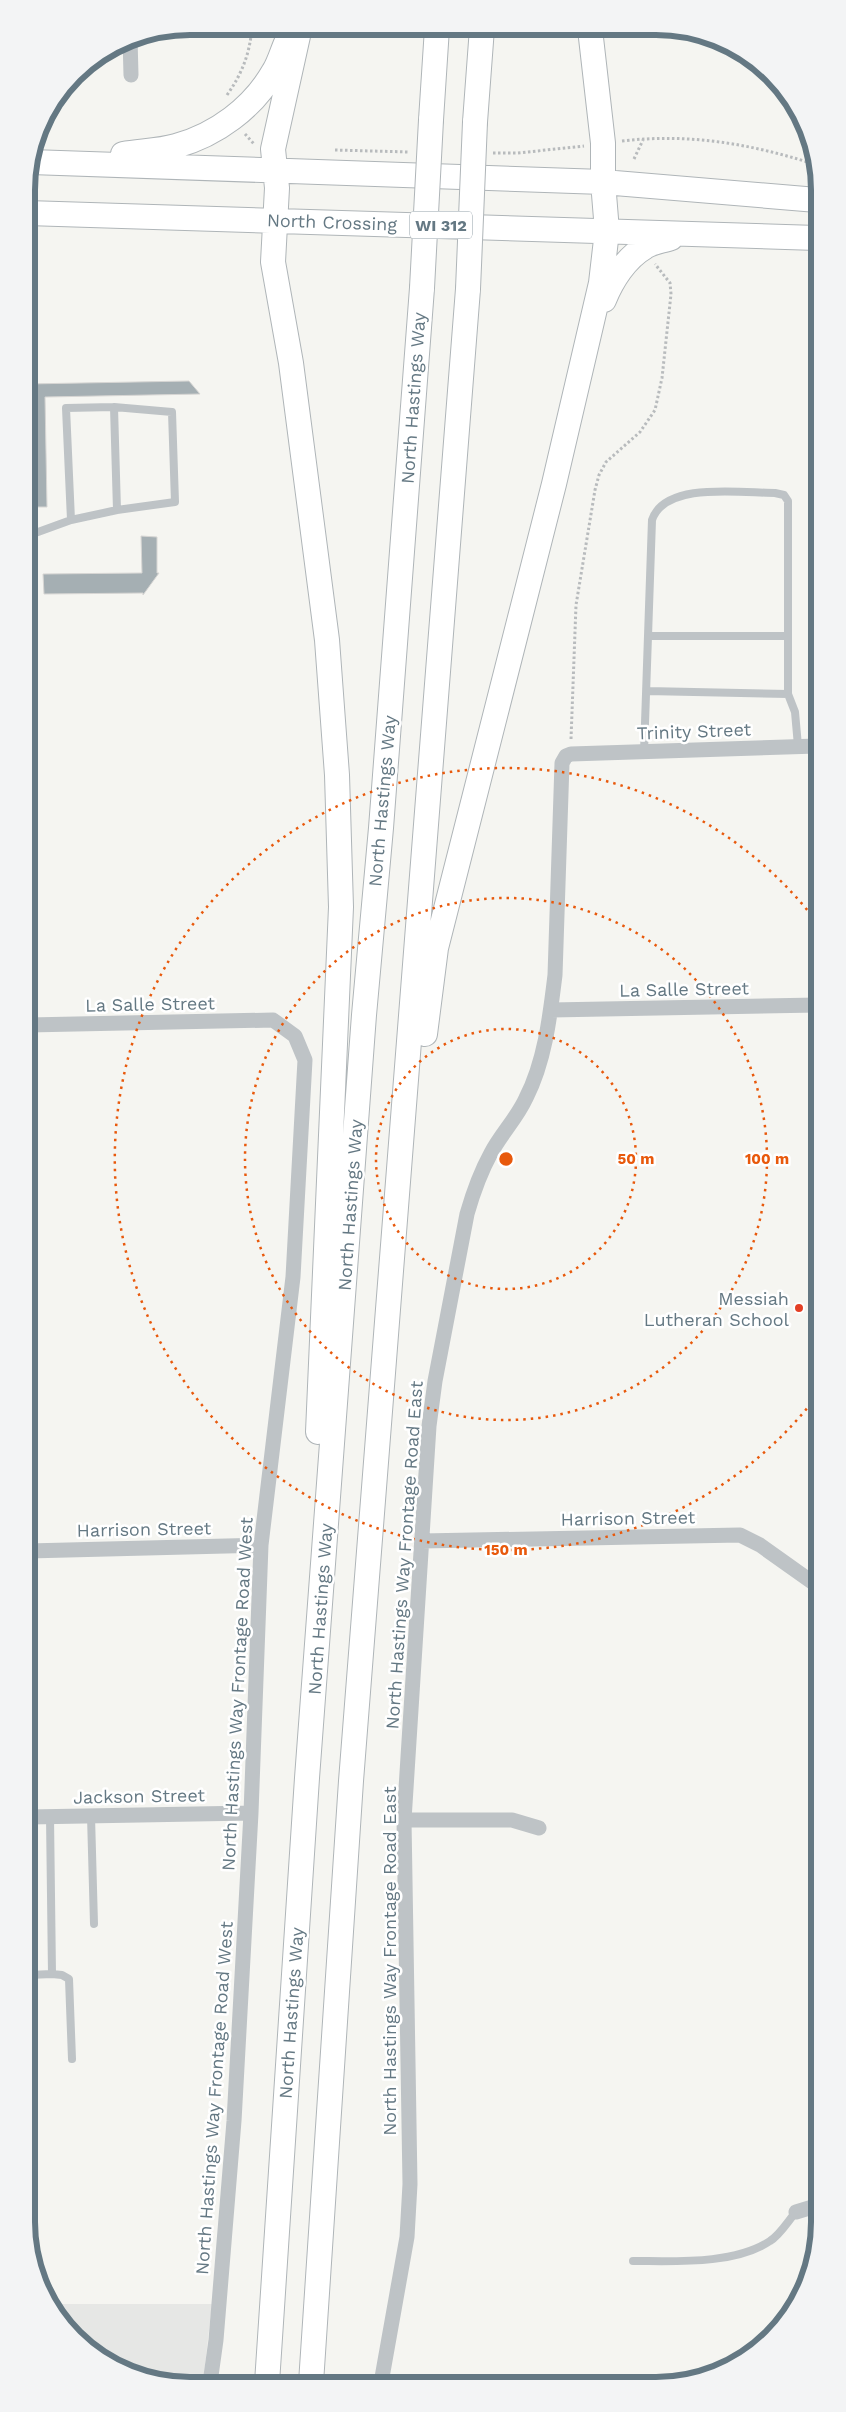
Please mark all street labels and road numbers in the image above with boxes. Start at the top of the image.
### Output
street label: North Crossing [267,209,398,235]
road number: WI 312 [410,212,472,238]
street label: North Hastings Way [397,311,430,485]
street label: North Hastings Way [364,714,400,888]
street label: Trinity Street [636,718,752,743]
street label: La Salle Street [619,977,750,1001]
street label: La Salle Street [85,992,216,1016]
street label: North Hastings Way [334,1118,367,1292]
street label: North Hastings Way Frontage Road East [381,1380,427,1730]
street label: Harrison Street [561,1506,696,1530]
street label: North Hastings Way Frontage Road West [217,1516,257,1872]
street label: Harrison Street [77,1517,212,1541]
street label: North Hastings Way [304,1522,337,1696]
street label: Jackson Street [73,1784,206,1808]
street label: North Hastings Way Frontage Road East [379,1786,400,2136]
street label: North Hastings Way Frontage Road West [191,1920,237,2276]
street label: North Hastings Way [275,1926,308,2100]

